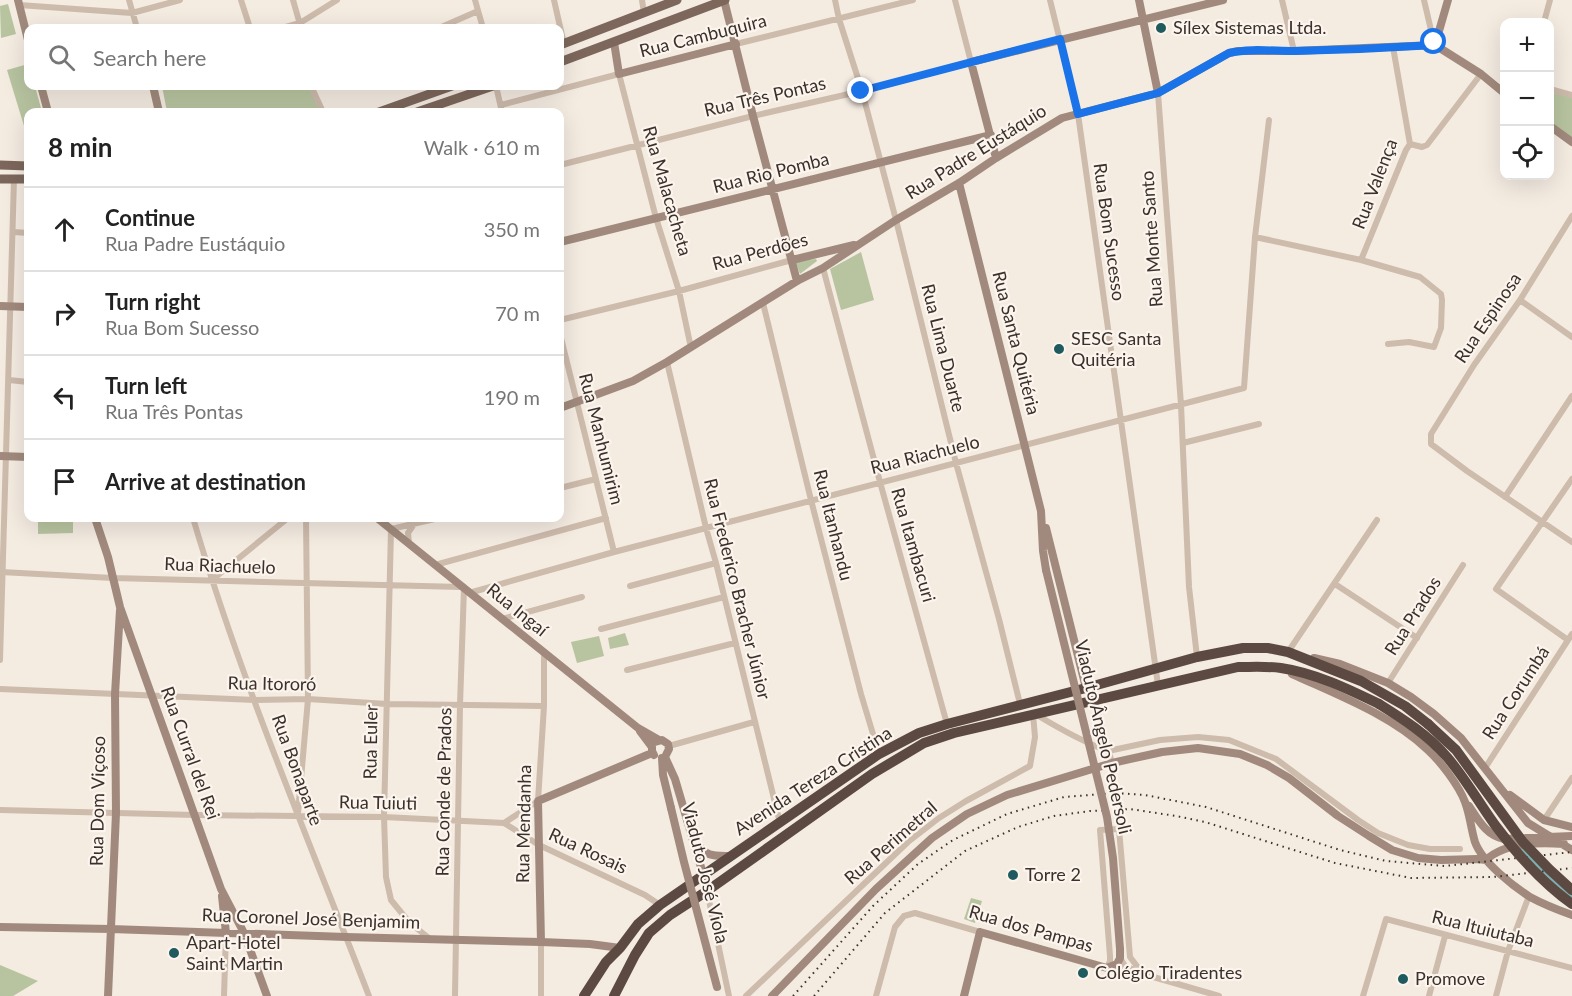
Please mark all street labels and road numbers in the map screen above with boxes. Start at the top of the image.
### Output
street label: Rua Cambuquira [637,9,769,61]
street label: Rua Três Pontas [702,71,828,121]
street label: Rua Padre Eustáquio [901,99,1050,203]
street label: Rua Malacacheta [639,123,697,258]
street label: Rua Valença [1347,135,1401,232]
street label: Rua Rio Pomba [710,147,831,197]
street label: Rua Bom Sucesso [1089,162,1131,302]
street label: Rua Monte Santo [1135,170,1167,308]
street label: Rua Perdões [710,228,810,274]
street label: Rua Espinosa [1449,268,1525,367]
street label: Rua Santa Quitéria [988,269,1045,417]
street label: Rua Lima Duarte [917,281,971,414]
street label: Rua Manhumirim [575,371,629,507]
street label: Rua Riachuelo [868,430,982,478]
street label: Rua Itanhandu [810,467,858,583]
street label: Rua Frederico Bracher Júnior [700,476,776,702]
street label: Rua Itambacuri [887,485,941,604]
street label: Rua Riachuelo [164,552,276,578]
street label: Rua Prados [1379,572,1445,659]
street label: Rua Ingaí [483,578,553,641]
street label: Viaduto Ângelo Pedersoli [1071,638,1137,836]
street label: Rua Corumbá [1477,642,1554,743]
street label: Rua Itororó [227,671,317,695]
street label: Rua Curral del Rei [157,683,225,822]
street label: Rua Euler [358,704,382,780]
street label: Rua Conde de Prados [431,707,455,877]
street label: Rua Bonaparte [268,711,328,828]
street label: Avenida Tereza Cristina [730,721,895,839]
street label: Rua Dom Viçoso [85,736,109,866]
street label: Rua Mendanha [511,765,535,883]
street label: Rua Tuiuti [339,790,417,814]
street label: Rua Perimetral [840,796,941,888]
street label: Viaduto José Viola [678,800,734,946]
street label: Rua Rosais [546,822,631,878]
street label: Rua dos Pampas [967,900,1096,956]
street label: Rua Coronel José Benjamim [201,903,421,933]
street label: Rua Ituiutaba [1430,905,1537,951]

